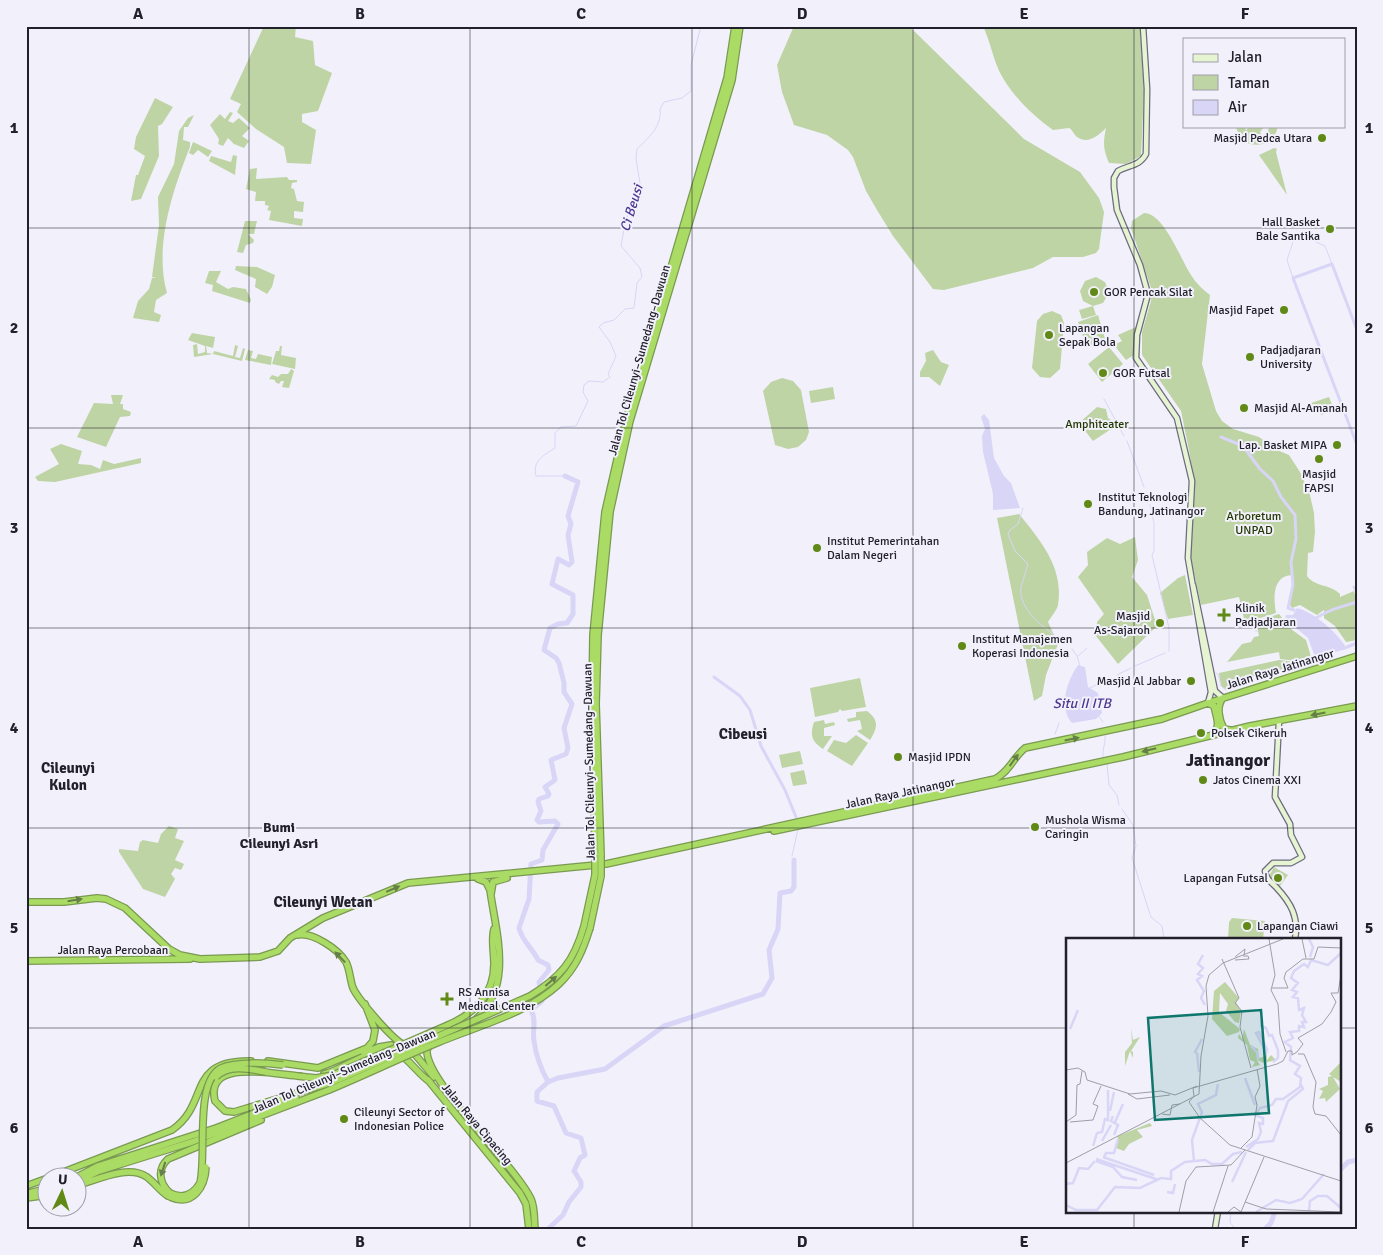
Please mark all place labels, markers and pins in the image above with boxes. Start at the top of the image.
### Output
place label: Masjid Pedca Utara [1213,131,1312,146]
marker: Masjid Pedca Utara [1316,132,1328,144]
place label: Hall Basket Bale Santika [1256,215,1320,244]
marker: Hall Basket Bale Santika [1324,223,1336,235]
place label: GOR Pencak Silat [1104,285,1193,300]
marker: GOR Pencak Silat [1088,286,1100,298]
place label: Masjid Fapet [1209,303,1274,318]
marker: Masjid Fapet [1278,304,1290,316]
place label: Lapangan Sepak Bola [1059,321,1116,350]
marker: Lapangan Sepak Bola [1043,329,1055,341]
place label: Padjadjaran University [1260,343,1321,372]
marker: Padjadjaran University [1244,351,1256,363]
place label: GOR Futsal [1113,366,1170,381]
marker: GOR Futsal [1097,367,1109,379]
place label: Masjid Al-Amanah [1254,401,1348,416]
marker: Masjid Al-Amanah [1238,402,1250,414]
place label: Lap. Basket MIPA [1239,438,1328,453]
marker: Lap. Basket MIPA [1331,439,1343,451]
marker: Masjid FAPSI [1313,453,1325,465]
place label: Masjid FAPSI [1302,467,1336,496]
place label: Institut Teknologi Bandung, Jatinangor [1098,490,1205,519]
marker: Institut Teknologi Bandung, Jatinangor [1082,498,1094,510]
place label: Institut Pemerintahan Dalam Negeri [827,534,939,563]
marker: Institut Pemerintahan Dalam Negeri [811,542,823,554]
place label: Klinik Padjadjaran [1235,601,1296,630]
marker: Klinik Padjadjaran [1217,608,1231,622]
place label: Masjid As-Sajaroh [1094,609,1150,638]
marker: Masjid As-Sajaroh [1154,617,1166,629]
place label: Institut Manajemen Koperasi Indonesia [972,632,1072,661]
marker: Institut Manajemen Koperasi Indonesia [956,640,968,652]
place label: Masjid Al Jabbar [1097,674,1182,689]
marker: Masjid Al Jabbar [1185,675,1197,687]
place label: Polsek Cikeruh [1211,726,1287,741]
marker: Polsek Cikeruh [1195,727,1207,739]
place label: Masjid IPDN [908,750,971,765]
marker: Masjid IPDN [892,751,904,763]
place label: Jatos Cinema XXI [1213,773,1301,788]
marker: Jatos Cinema XXI [1197,774,1209,786]
place label: Mushola Wisma Caringin [1045,813,1126,842]
marker: Mushola Wisma Caringin [1029,821,1041,833]
place label: Lapangan Futsal [1184,871,1268,886]
marker: Lapangan Futsal [1272,872,1284,884]
place label: Lapangan Ciawi [1257,919,1338,934]
marker: Lapangan Ciawi [1241,920,1253,932]
place label: RS Annisa Medical Center [458,985,536,1014]
marker: RS Annisa Medical Center [440,992,454,1006]
place label: Cileunyi Sector of Indonesian Police [354,1105,445,1134]
marker: Cileunyi Sector of Indonesian Police [338,1113,350,1125]

